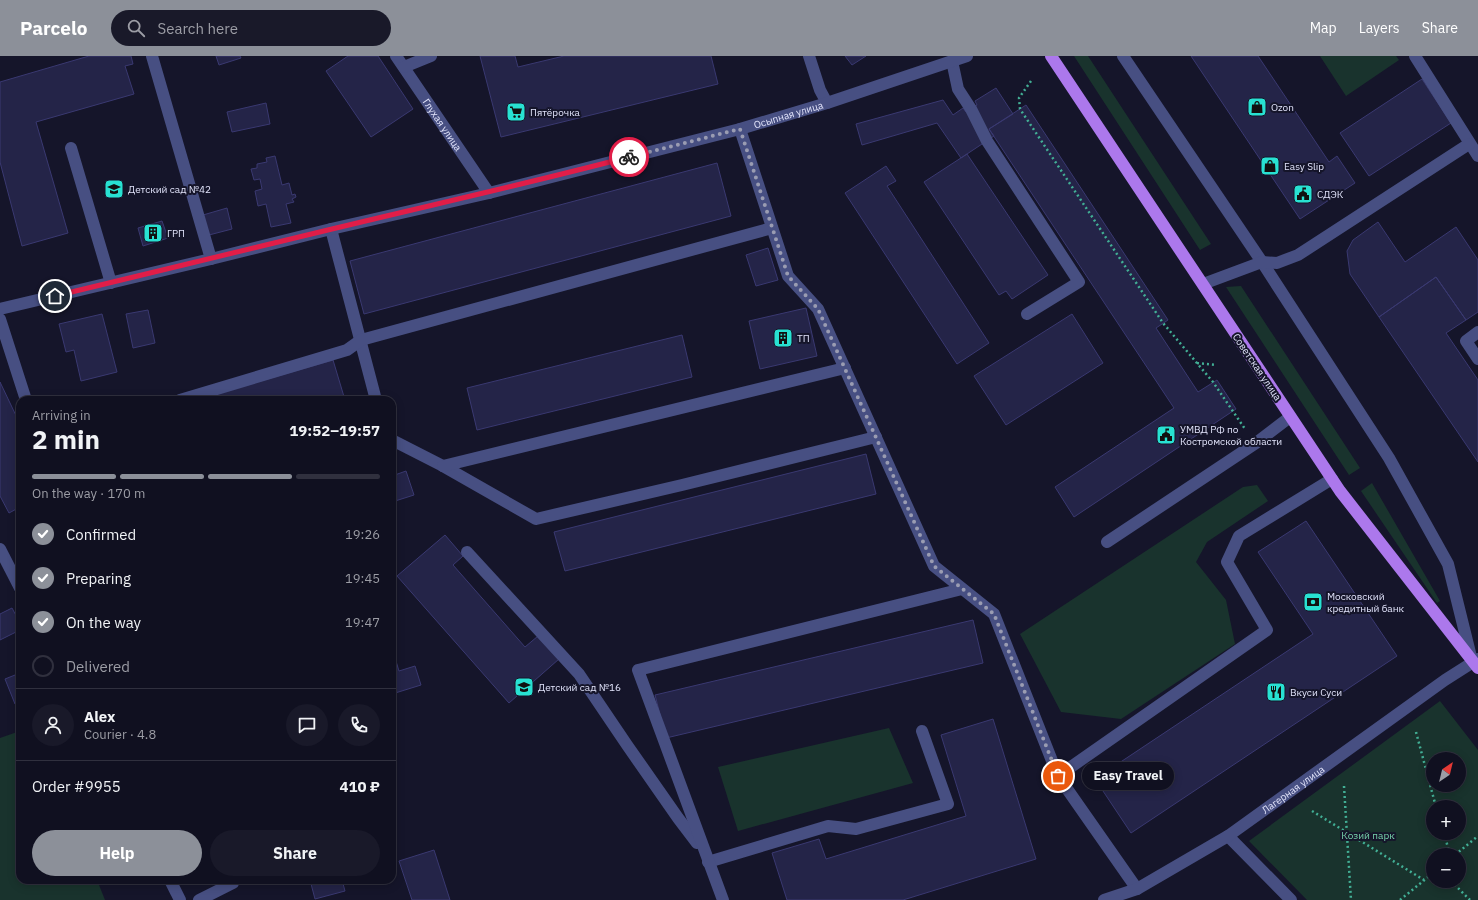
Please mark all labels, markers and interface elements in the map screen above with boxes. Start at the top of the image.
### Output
search box [111,10,391,46]
text: Parcelo [20,16,87,40]
icon: search [125,17,147,39]
text: Search here [157,19,238,38]
text: Map [1310,19,1337,37]
text: Layers [1359,19,1400,37]
text: Share [1422,19,1458,37]
street label: Глухая улица [420,96,465,154]
shop icon: Ozon [1246,96,1268,118]
street label: Осыпная улица [752,98,825,131]
supermarket icon: Пятёрочка [505,101,527,123]
place label: Ozon [1271,101,1294,114]
place label: Пятёрочка [530,106,581,119]
courier [609,137,649,177]
icon: bike [618,146,640,168]
shop icon: Easy Slip [1259,155,1281,177]
place label: Easy Slip [1284,160,1324,173]
school or university icon: Детский сад №42 [103,178,125,200]
place label: Детский сад №42 [128,183,211,196]
public building icon: СДЭК [1292,183,1314,205]
place label: СДЭК [1317,188,1344,201]
building icon: ГРП [142,222,164,244]
place label: ГРП [167,227,185,240]
pin [38,279,72,313]
icon: home [44,285,66,307]
building icon: ТП [772,327,794,349]
street label: Советская улица [1230,331,1285,404]
place label: ТП [797,332,810,345]
text: Arriving in [32,407,91,424]
text: 19:52–19:57 [289,421,380,440]
text: 2 min [32,422,100,456]
place label: УМВД РФ по Костромской области [1180,423,1282,448]
public building icon: УМВД РФ по Костромской области [1155,424,1177,446]
text: On the way · 170 m [32,485,145,502]
icon: check [32,523,54,545]
text: Confirmed [66,525,136,544]
text: 19:26 [345,526,380,543]
icon: check [32,567,54,589]
text: Preparing [66,569,131,588]
text: 19:45 [345,570,380,587]
place label: Московский кредитный банк [1327,590,1405,615]
bank icon: Московский кредитный банк [1302,591,1324,613]
icon: check [32,611,54,633]
text: On the way [66,613,141,632]
text: 19:47 [345,614,380,631]
text: Delivered [66,657,130,676]
school or university icon: Детский сад №16 [513,676,535,698]
place label: Детский сад №16 [538,681,621,694]
restaurant icon: Вкуси Суси [1265,681,1287,703]
place label: Вкуси Суси [1290,686,1342,699]
button: person [32,704,74,746]
button: chat [286,704,328,746]
button: phone [338,704,380,746]
text: Alex [84,707,115,726]
text: Courier · 4.8 [84,726,156,743]
north arrow [1426,752,1466,792]
map controls [1426,752,1466,888]
pin [1041,759,1075,793]
callout: Easy Travel [1082,762,1174,790]
street label: Лагерная улица [1259,762,1327,816]
icon: bag [1047,765,1069,787]
text: Easy Travel [1093,767,1163,784]
text: Order #9955 [32,777,121,796]
text: 410 ₽ [340,777,380,796]
button: + [1426,800,1466,840]
park label: Козий парк [1341,829,1395,842]
button: Help [32,830,202,876]
button: Share [210,830,380,876]
button: − [1426,848,1466,888]

